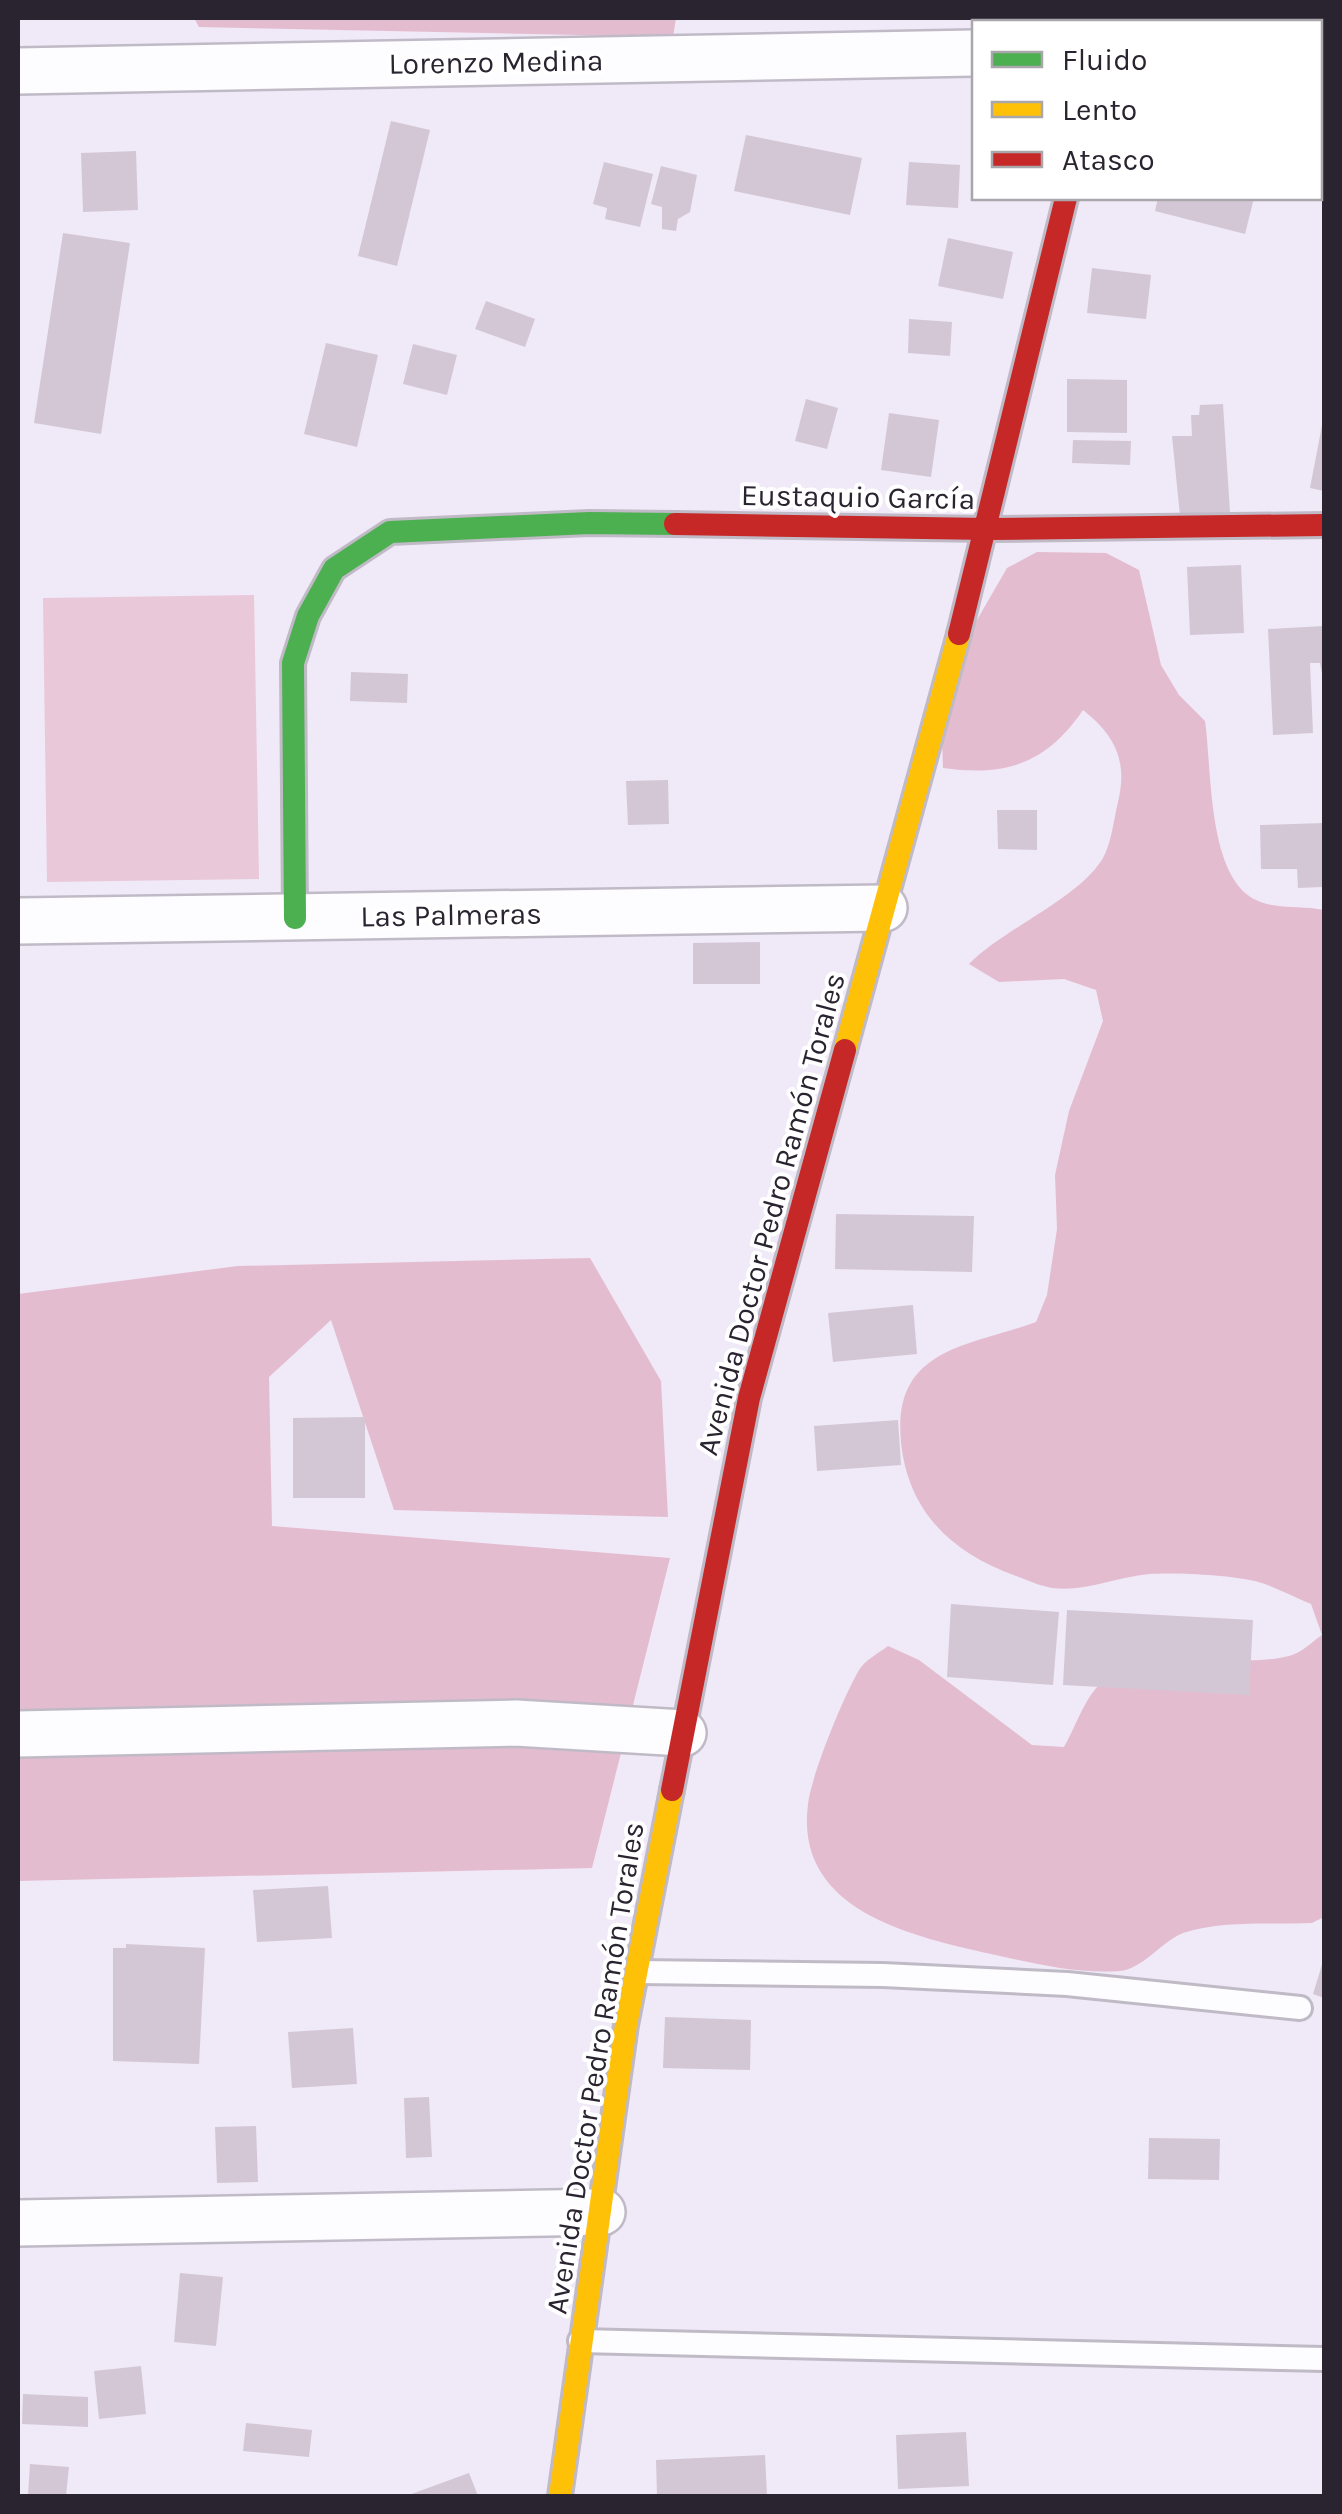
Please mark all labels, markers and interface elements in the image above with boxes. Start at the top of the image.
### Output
legend [972,20,1322,200]
street label: Lorenzo Medina [388,42,604,82]
text: Fluido [1062,42,1147,78]
text: Lento [1062,92,1137,128]
text: Atasco [1062,142,1155,178]
street label: Eustaquio García [741,477,975,517]
street label: Las Palmeras [360,895,542,935]
street label: Avenida Doctor Pedro Ramón Torales [689,969,853,1459]
street label: Avenida Doctor Pedro Ramón Torales [538,1819,652,2317]

